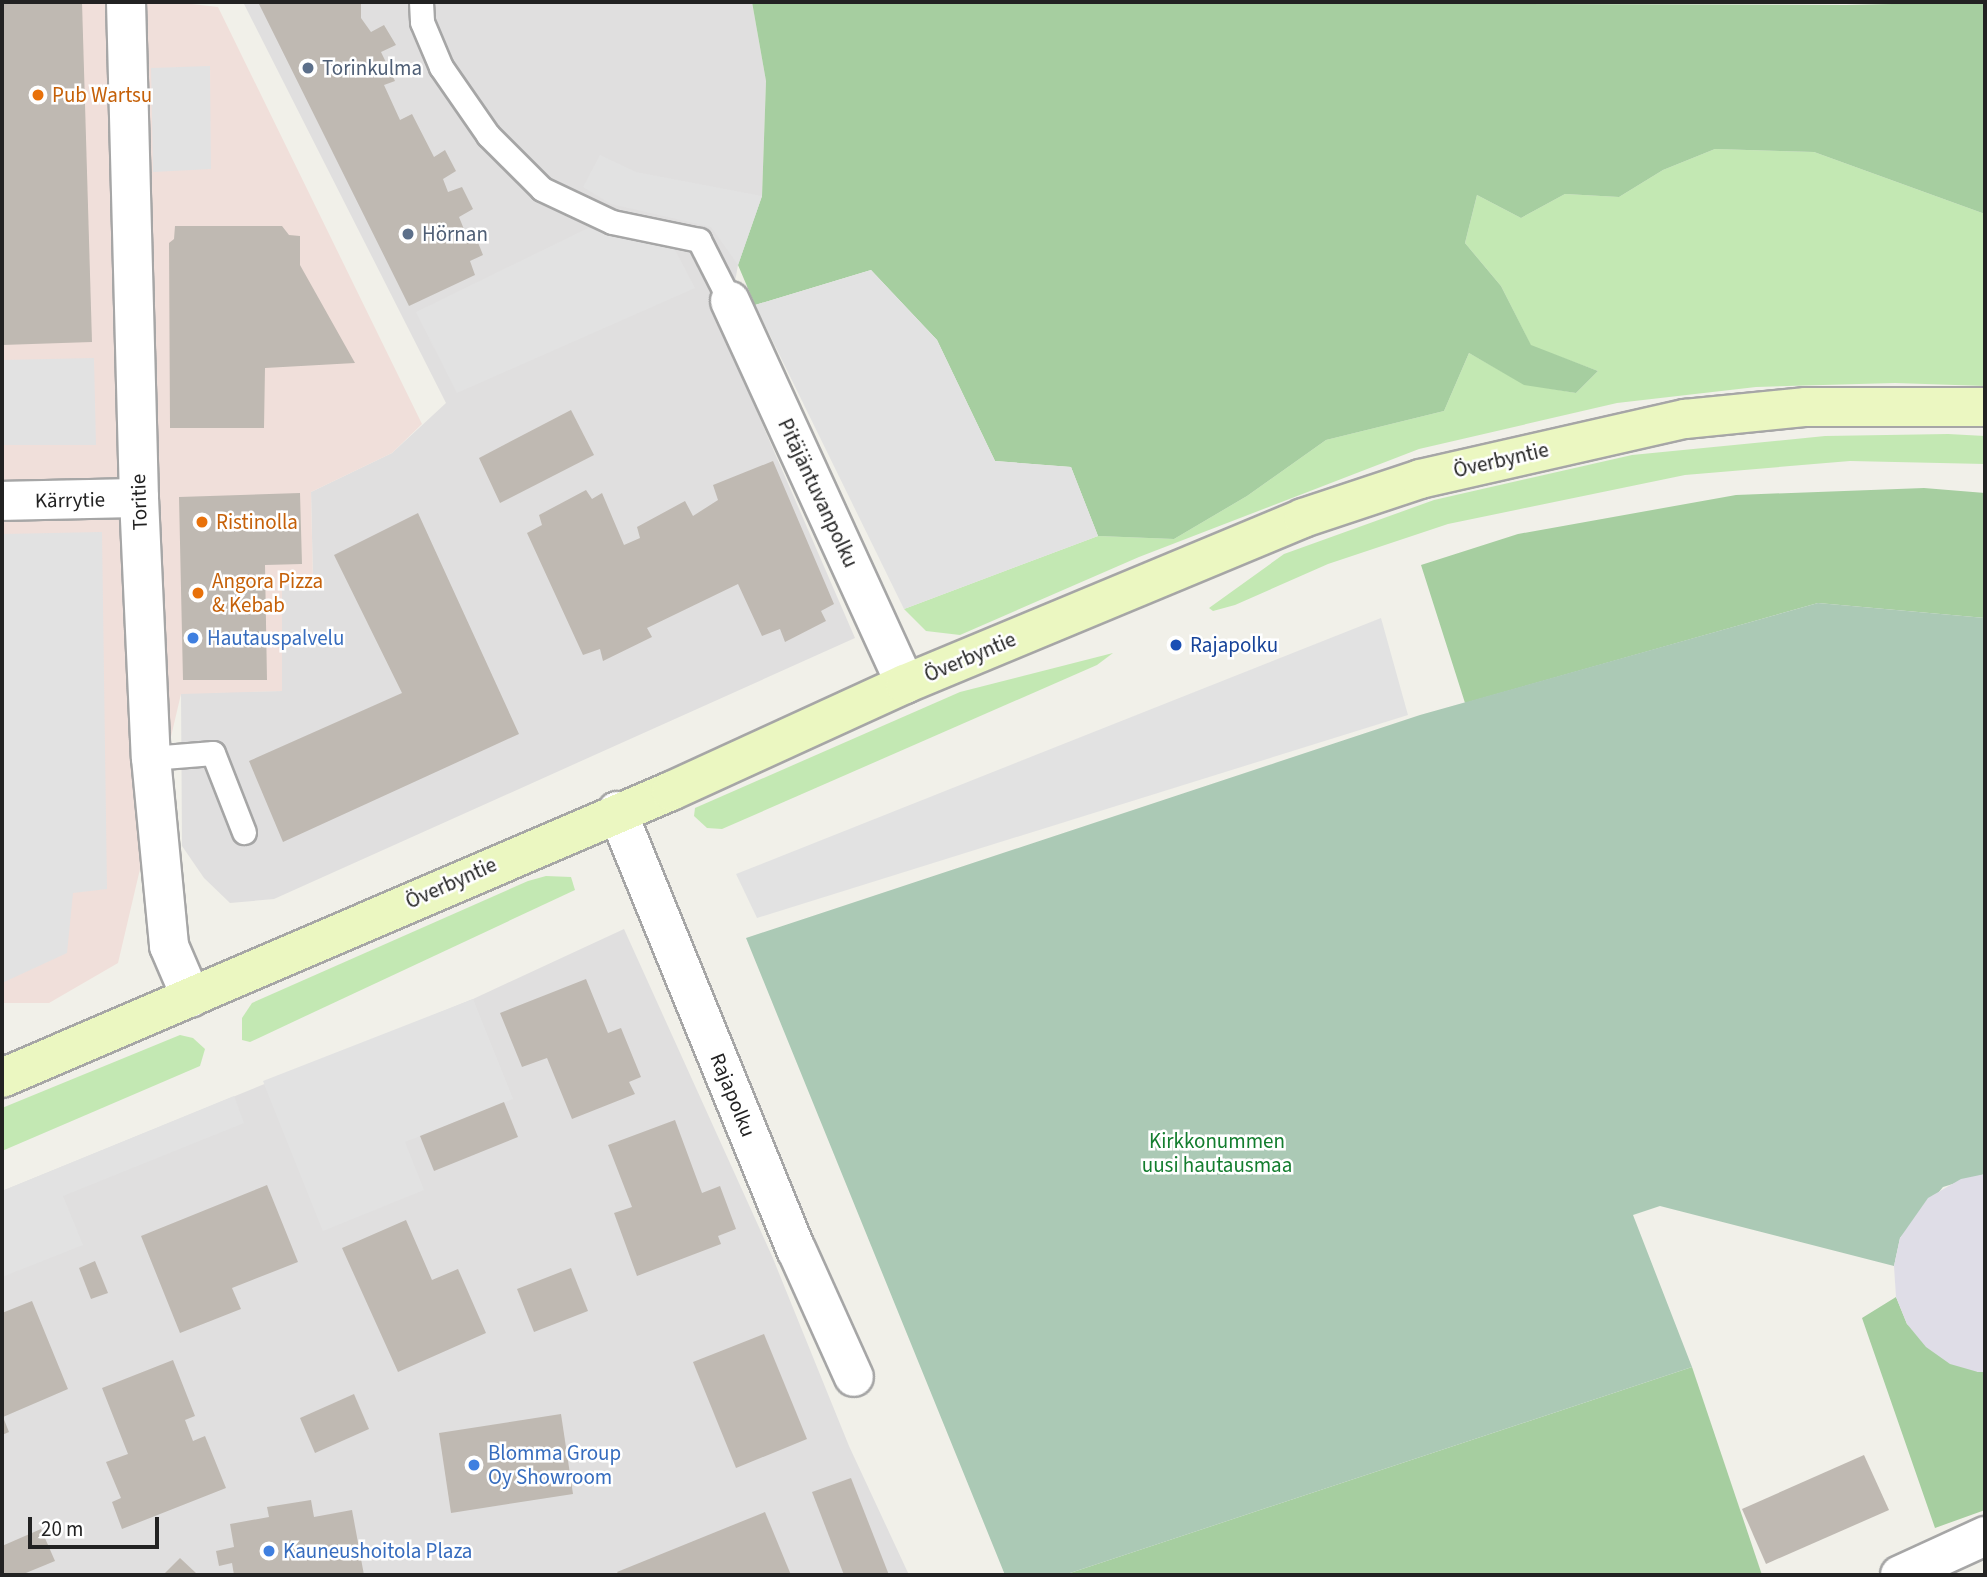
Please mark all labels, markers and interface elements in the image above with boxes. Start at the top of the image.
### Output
place label: Torinkulma [322,55,422,81]
marker: Torinkulma [300,60,316,76]
place label: Pub Wartsu [52,82,152,108]
marker: Pub Wartsu [30,87,46,103]
place label: Hörnan [422,221,488,247]
marker: Hörnan [400,226,416,242]
street label: Pitäjäntuvanpolku [772,415,864,571]
street label: Överbyntie [1451,437,1551,483]
street label: Toritie [125,473,153,531]
street label: Kärrytie [35,487,105,513]
place label: Ristinolla [216,509,298,535]
marker: Ristinolla [194,514,210,530]
place label: Angora Pizza & Kebab [212,568,323,618]
marker: Angora Pizza & Kebab [190,585,206,601]
place label: Hautauspalvelu [207,625,344,651]
street label: Överbyntie [920,626,1020,688]
marker: Hautauspalvelu [185,630,201,646]
place label: Rajapolku [1190,632,1278,658]
marker: Rajapolku [1168,637,1184,653]
street label: Överbyntie [402,852,500,914]
street label: Rajapolku [705,1049,761,1141]
park label: Kirkkonummen uusi hautausmaa [1142,1128,1292,1178]
place label: Blomma Group Oy Showroom [488,1440,621,1490]
marker: Blomma Group Oy Showroom [466,1457,482,1473]
scale bar [32,1504,163,1548]
text: 20 m [41,1514,83,1544]
place label: Kauneushoitola Plaza [283,1538,472,1564]
marker: Kauneushoitola Plaza [261,1543,277,1559]

